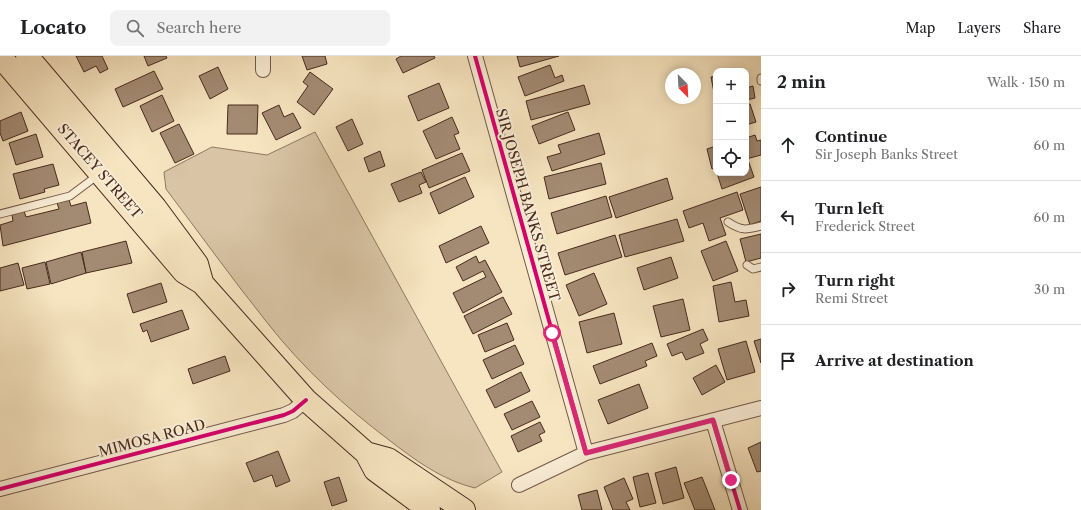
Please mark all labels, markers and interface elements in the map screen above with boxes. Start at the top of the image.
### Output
search box [110,10,390,46]
text: Locato [20,16,86,39]
icon: search [124,17,146,39]
text: Search here [156,18,241,37]
text: Map [905,19,935,37]
text: Layers [957,19,1001,37]
text: Share [1023,19,1061,37]
north arrow [665,68,701,104]
map controls [713,68,749,176]
button: + [713,68,749,104]
text: 2 min [777,72,826,92]
text: Walk · 150 m [987,74,1065,90]
button: − [713,104,749,140]
street label: SIR JOSEPH BANKS STREET [492,106,564,304]
street label: STACEY STREET [54,120,147,223]
text: Continue [815,127,887,146]
icon: ahead [777,134,799,156]
text: 60 m [1034,137,1065,153]
button: locate [713,140,749,176]
text: Sir Joseph Banks Street [815,146,958,162]
text: Turn left [815,199,884,218]
icon: left [777,206,799,228]
text: 60 m [1034,209,1065,225]
text: Frederick Street [815,218,915,234]
text: Turn right [815,271,895,290]
icon: right [777,278,799,300]
text: 30 m [1034,281,1065,297]
text: Remi Street [815,290,888,306]
route start [543,324,561,342]
icon: arrive [777,350,799,372]
text: Arrive at destination [815,351,974,370]
street label: MIMOSA ROAD [97,415,207,461]
route end [722,471,740,489]

